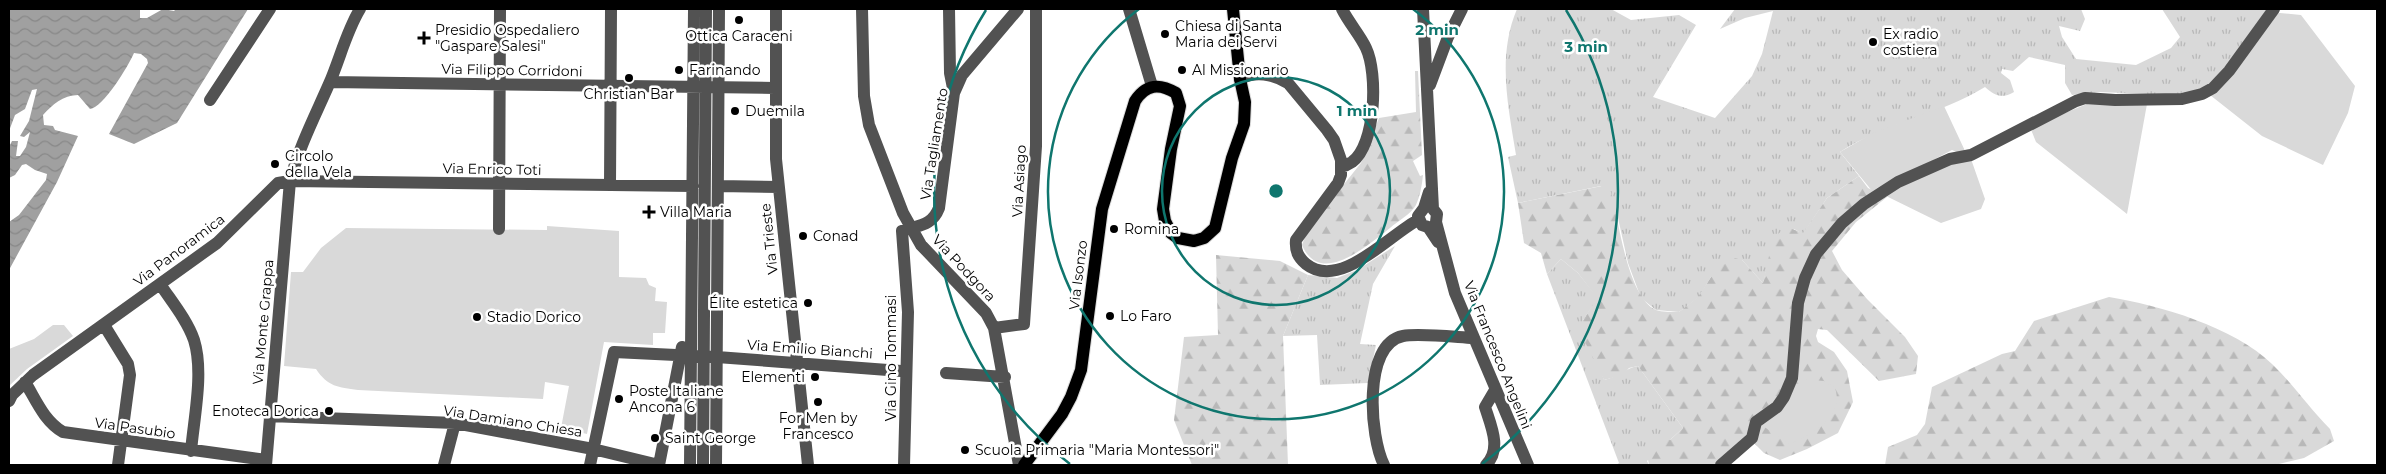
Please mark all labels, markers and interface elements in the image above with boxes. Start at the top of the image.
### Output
marker: Ottica Caraceni [733,14,745,26]
place label: Chiesa di Santa Maria dei Servi [1175,17,1282,51]
text: 2 min [1415,20,1459,39]
place label: Presidio Ospedaliero "Gaspare Salesi" [435,21,580,55]
place label: Ex radio costiera [1883,25,1939,59]
place label: Ottica Caraceni [685,27,793,45]
marker: Chiesa di Santa Maria dei Servi [1159,28,1171,40]
marker: Presidio Ospedaliero "Gaspare Salesi" [417,31,431,45]
marker: Ex radio costiera [1867,36,1879,48]
text: 3 min [1563,37,1608,56]
street label: Via Filippo Corridoni [441,60,583,80]
place label: Farinando [689,61,761,79]
place label: Al Missionario [1192,61,1289,79]
marker: Farinando [673,64,685,76]
marker: Al Missionario [1176,64,1188,76]
marker: Christian Bar [623,72,635,84]
place label: Christian Bar [584,85,675,103]
street label: Via Tagliamento [916,86,952,201]
text: 1 min [1337,101,1377,120]
place label: Duemila [745,102,805,120]
marker: Duemila [729,105,741,117]
street label: Via Asiago [1008,144,1030,218]
place label: Circolo della Vela [285,147,352,181]
marker: Circolo della Vela [269,158,281,170]
street label: Via Enrico Toti [442,159,542,179]
centre of rings [1267,182,1285,200]
place label: Villa Maria [660,203,732,221]
street label: Via Trieste [756,203,782,275]
marker: Villa Maria [642,205,656,219]
street label: Via Panoramica [130,210,228,290]
place label: Romina [1124,220,1179,238]
marker: Romina [1108,223,1120,235]
place label: Conad [813,227,859,245]
marker: Conad [797,230,809,242]
street label: Via Podgora [928,231,1000,305]
street label: Via Isonzo [1065,239,1091,311]
street label: Via Monte Grappa [249,259,277,385]
street label: Via Francesco Angelini [1460,278,1536,432]
place label: Élite estetica [709,294,798,312]
street label: Via Gino Tommasi [882,295,900,421]
marker: Élite estetica [802,297,814,309]
place label: Lo Faro [1120,307,1172,325]
place label: Stadio Dorico [487,308,581,326]
marker: Lo Faro [1104,310,1116,322]
marker: Stadio Dorico [471,311,483,323]
street label: Via Emilio Bianchi [746,336,874,362]
place label: Elementi [741,368,805,386]
marker: Elementi [809,371,821,383]
place label: Poste Italiane Ancona 6 [629,382,724,416]
marker: Poste Italiane Ancona 6 [613,393,625,405]
marker: For Men by Francesco [812,396,824,408]
street label: Via Damiano Chiesa [442,401,584,441]
place label: Enoteca Dorica [212,402,319,420]
marker: Enoteca Dorica [323,405,335,417]
place label: For Men by Francesco [779,409,858,443]
street label: Via Pasubio [93,413,177,443]
place label: Saint George [665,429,756,447]
marker: Saint George [649,432,661,444]
place label: Scuola Primaria "Maria Montessori" [975,441,1219,459]
marker: Scuola Primaria "Maria Montessori" [959,444,971,456]

